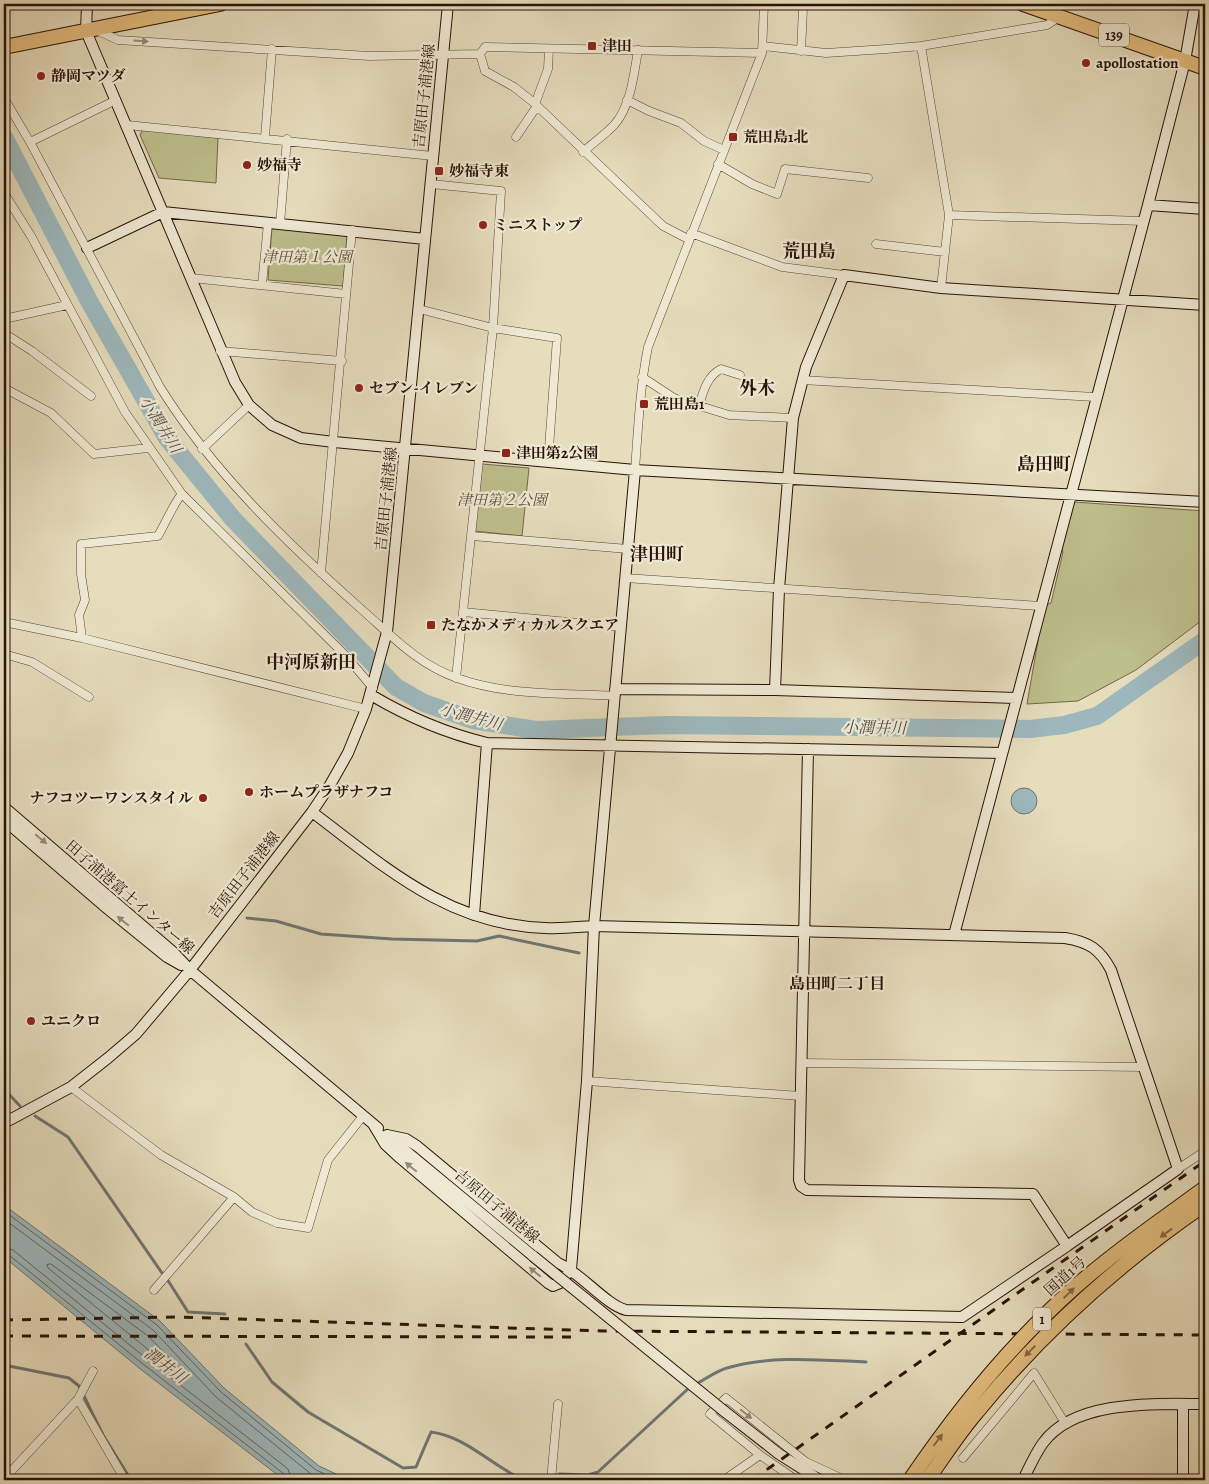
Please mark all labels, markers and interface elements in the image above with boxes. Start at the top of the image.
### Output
road number: 139 [1099,24,1129,46]
place label: 津田 [602,36,632,56]
one-way arrow [133,38,149,46]
marker: 津田 [586,40,598,52]
street label: 吉原田子浦港線 [409,43,439,149]
place label: apollostation [1096,53,1179,73]
marker: apollostation [1080,57,1092,69]
place label: 静岡マツダ [51,66,125,86]
marker: 静岡マツダ [35,70,47,82]
place label: 荒田島1北 [743,127,808,147]
marker: 荒田島1北 [727,131,739,143]
place label: 妙福寺 [257,155,302,175]
marker: 妙福寺 [241,159,253,171]
place label: 妙福寺東 [449,161,510,181]
marker: 妙福寺東 [433,165,445,177]
place label: ミニストップ [493,215,583,235]
marker: ミニストップ [477,219,489,231]
district label: 荒田島 [782,239,836,263]
park label: 津田第１公園 [262,247,355,267]
district label: 外木 [739,376,775,400]
place label: セブン-イレブン [369,378,478,398]
marker: セブン-イレブン [353,382,365,394]
water label: 小潤井川 [134,392,187,459]
place label: 荒田島1 [654,394,705,414]
marker: 荒田島1 [638,398,650,410]
place label: 津田第2公園 [516,443,598,463]
street label: 吉原田子浦港線 [371,446,401,552]
marker: 津田第2公園 [500,447,512,459]
district label: 島田町 [1017,452,1071,476]
park label: 津田第２公園 [457,490,550,510]
district label: 津田町 [630,542,684,566]
place label: たなかメディカルスクエア [441,615,619,635]
marker: たなかメディカルスクエア [425,619,437,631]
district label: 中河原新田 [266,650,356,674]
water label: 小潤井川 [437,698,506,736]
water label: 小潤井川 [842,716,908,740]
place label: ホームプラザナフコ [259,782,393,802]
marker: ホームプラザナフコ [243,786,255,798]
place label: ナフコツーワンスタイル [29,788,193,808]
marker: ナフコツーワンスタイル [197,792,209,804]
street label: 吉原田子浦港線 [204,827,284,923]
one-way arrow [35,833,47,844]
street label: 田子浦港富士インター線 [61,836,199,958]
one-way arrow [117,915,130,926]
district label: 島田町二丁目 [789,973,885,995]
place label: ユニクロ [41,1011,101,1031]
marker: ユニクロ [25,1015,37,1027]
one-way arrow [405,1161,417,1173]
street label: 吉原田子浦港線 [450,1165,544,1247]
one-way arrow [1159,1227,1172,1237]
street label: 国道1号 [1040,1252,1090,1300]
one-way arrow [528,1266,541,1277]
one-way arrow [1063,1287,1075,1299]
road number: 1 [1033,1308,1051,1330]
water label: 潤井川 [140,1343,193,1390]
one-way arrow [1025,1345,1037,1357]
one-way arrow [739,1409,752,1420]
one-way arrow [932,1434,943,1447]

